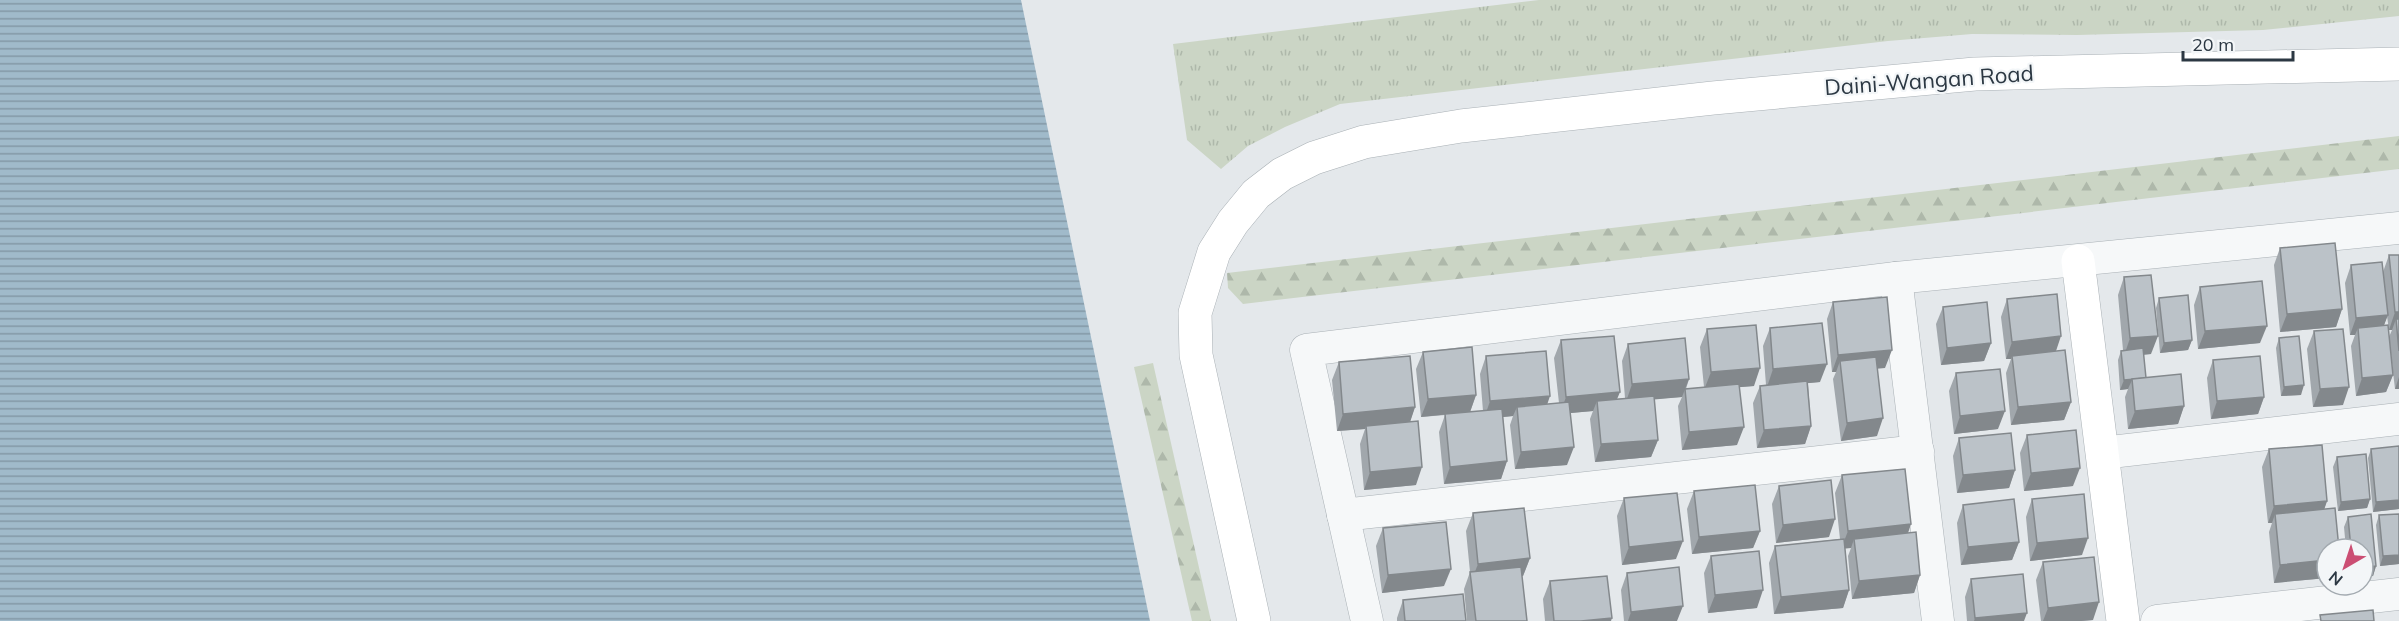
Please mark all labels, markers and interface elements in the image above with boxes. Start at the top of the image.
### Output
scale bar [2183,24,2292,62]
text: 20 m [2192,33,2234,56]
street label: Daini-Wangan Road [1823,59,2035,101]
north arrow [2315,537,2375,597]
text: N [2325,567,2347,590]

